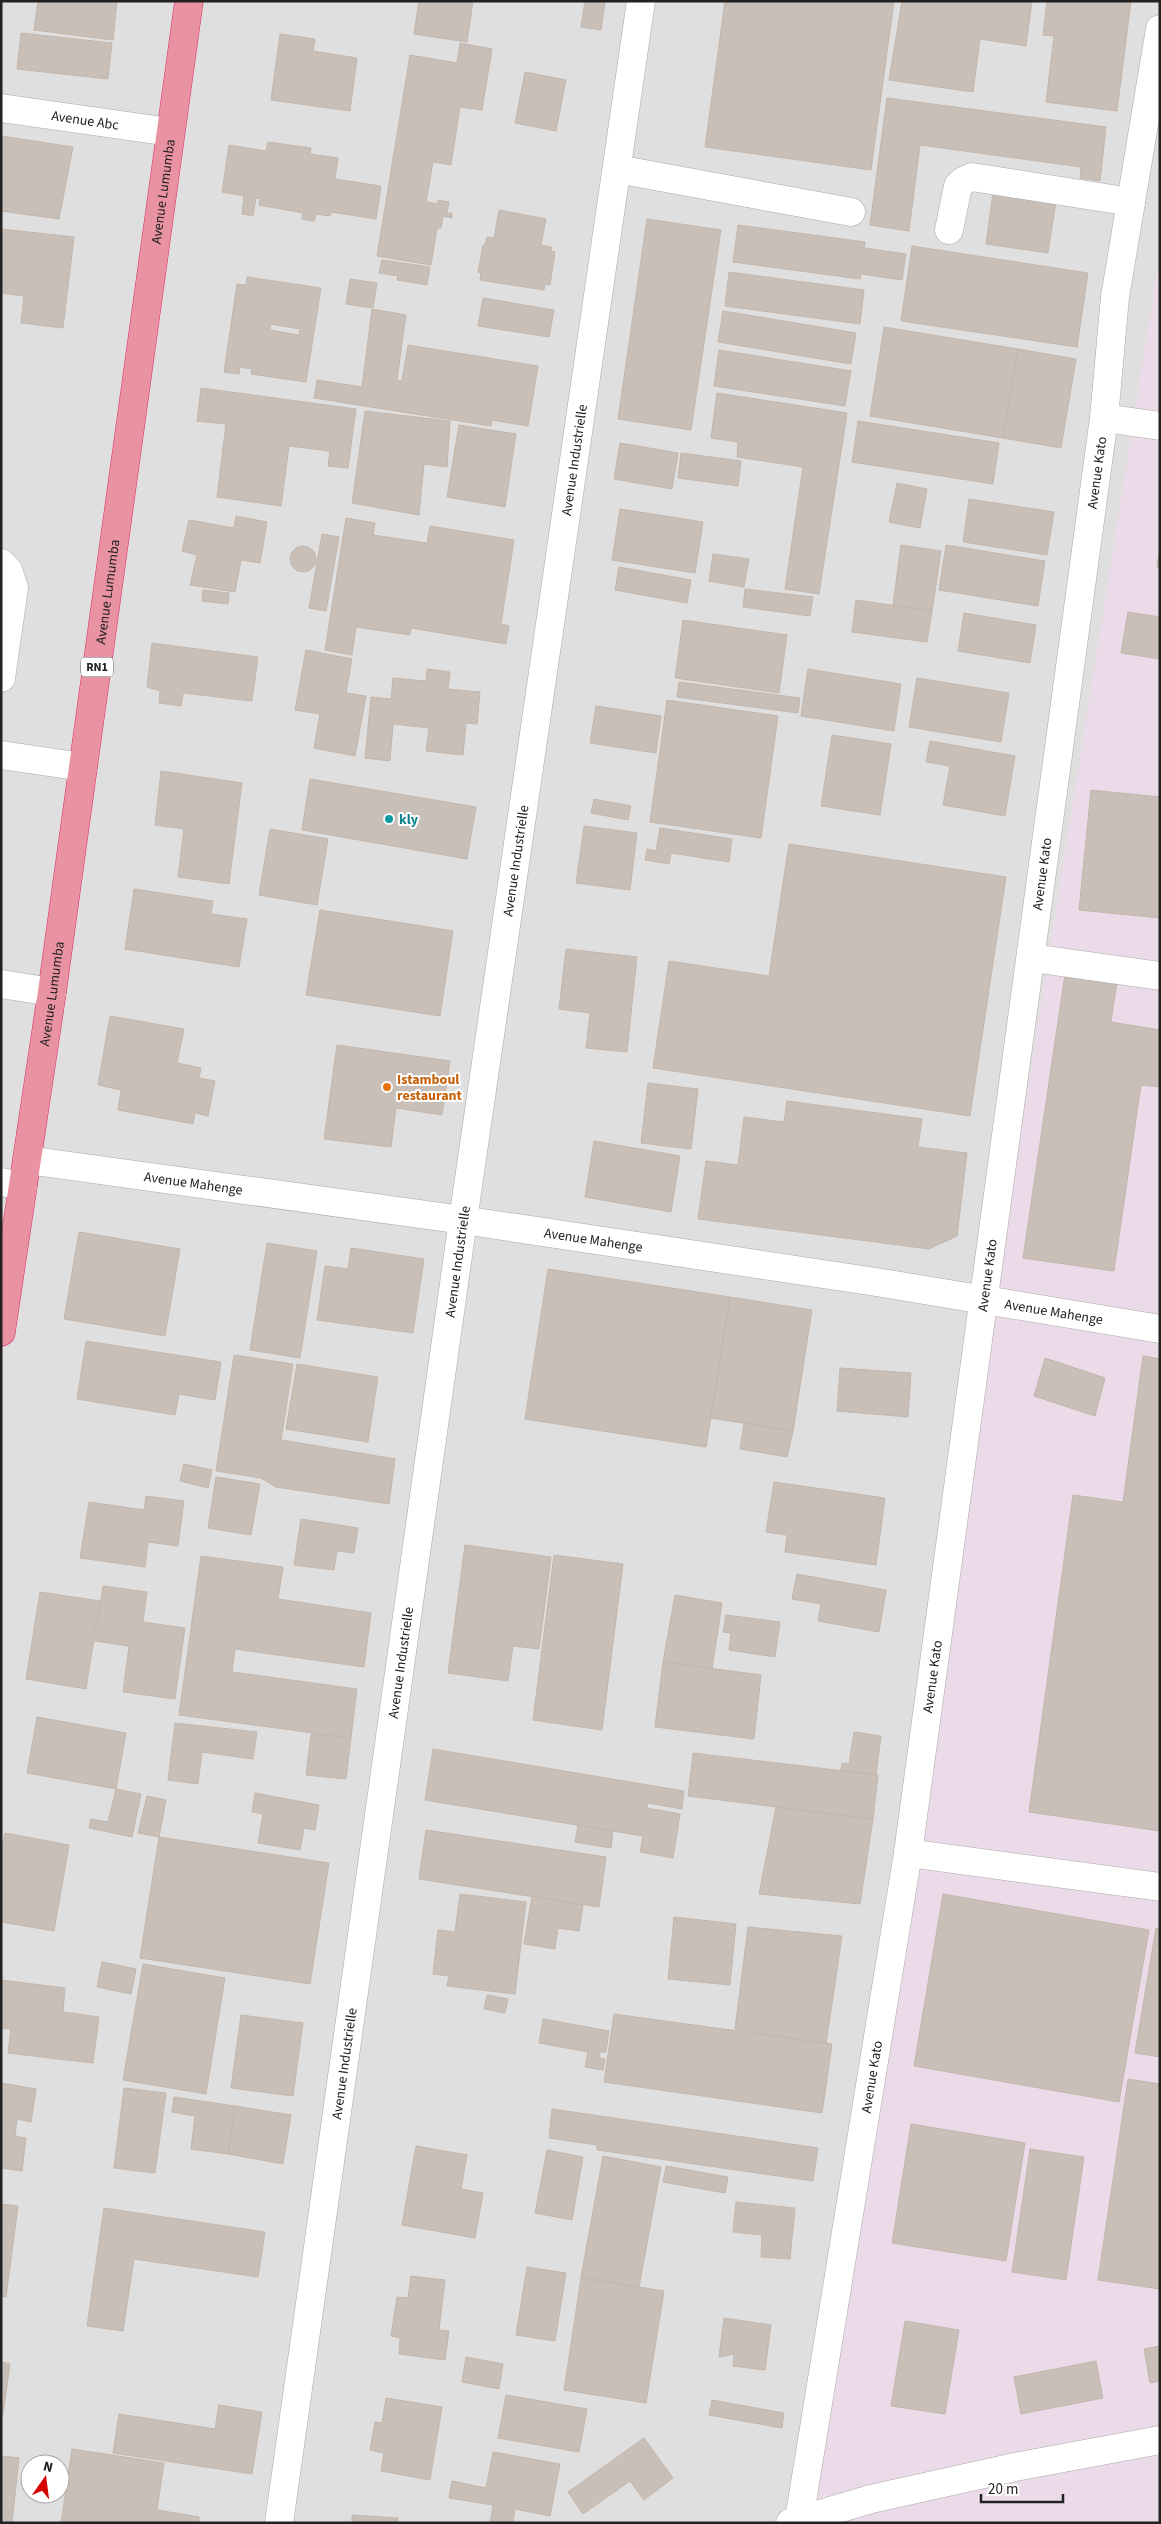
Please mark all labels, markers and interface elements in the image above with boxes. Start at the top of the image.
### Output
street label: Avenue Abc [50,106,121,136]
street label: Avenue Lumumba [147,138,181,245]
street label: Avenue Industrielle [557,403,593,517]
street label: Avenue Kato [1083,435,1112,510]
street label: Avenue Lumumba [91,538,125,646]
road number: RN1 [81,658,113,676]
street label: Avenue Industrielle [498,804,534,918]
place label: kly [399,810,419,830]
marker: kly [383,813,395,825]
street label: Avenue Kato [1028,836,1058,912]
street label: Avenue Lumumba [35,940,70,1048]
place label: Istamboul restaurant [397,1070,463,1106]
marker: Istamboul restaurant [381,1081,393,1093]
street label: Avenue Mahenge [143,1167,244,1201]
street label: Avenue Industrielle [440,1204,476,1319]
street label: Avenue Mahenge [543,1223,644,1258]
street label: Avenue Kato [973,1238,1003,1313]
street label: Avenue Mahenge [1003,1294,1104,1330]
street label: Avenue Industrielle [384,1606,419,1720]
street label: Avenue Kato [918,1639,948,1714]
street label: Avenue Industrielle [327,2007,363,2121]
street label: Avenue Kato [857,2039,888,2115]
north arrow [20,2454,70,2504]
text: N [41,2457,55,2478]
scale bar [981,2472,1064,2504]
text: 20 m [988,2479,1018,2500]

